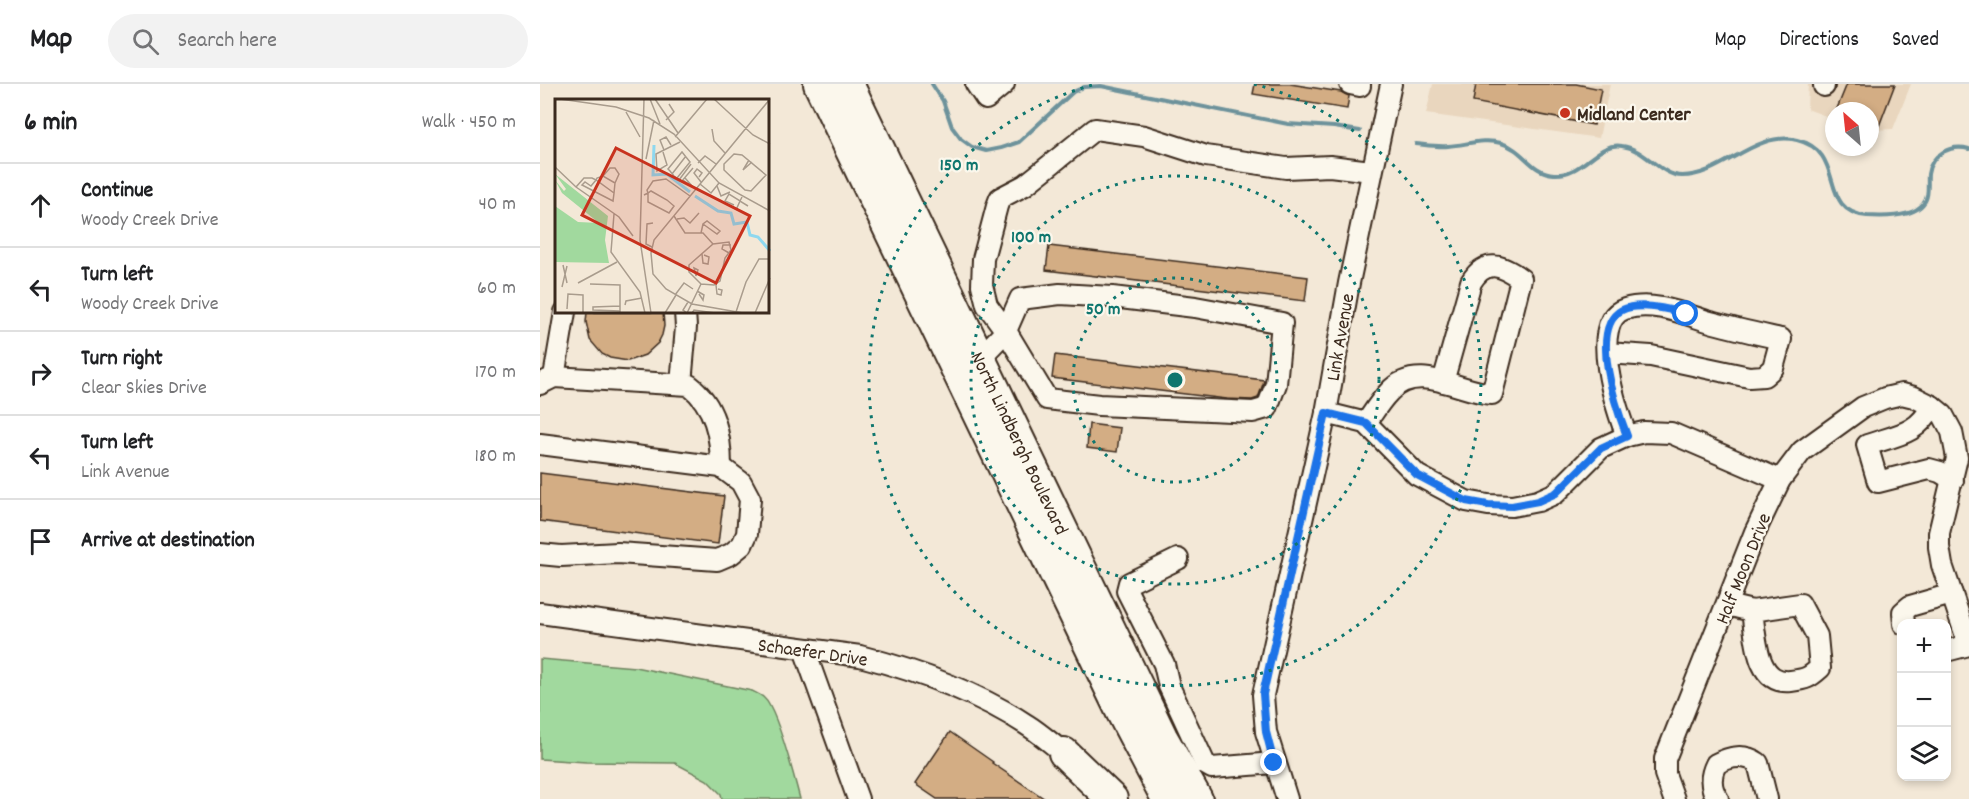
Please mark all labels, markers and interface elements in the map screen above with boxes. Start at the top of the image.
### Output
search box [108,14,528,68]
text: Map [30,21,72,61]
icon: search [129,25,162,58]
text: Search here [177,26,277,57]
text: Map [1715,26,1746,56]
text: Directions [1779,26,1859,56]
text: Saved [1892,26,1939,56]
inset map [555,99,770,314]
place label: Midland Center [1577,102,1691,130]
north arrow [1825,102,1879,156]
text: 6 min [24,105,77,142]
marker: Midland Center [1558,106,1572,120]
text: Walk · 450 m [422,109,516,137]
text: 150 m [940,154,978,179]
text: Continue [81,176,153,207]
icon: ahead [24,189,57,222]
text: 40 m [478,191,516,219]
text: Woody Creek Drive [81,207,219,235]
text: 100 m [1011,226,1051,251]
text: Turn left [81,260,153,291]
icon: left [24,273,57,306]
text: 60 m [477,275,516,303]
text: Woody Creek Drive [81,291,219,319]
street label: Link Avenue [1320,291,1363,384]
text: 50 m [1086,298,1120,323]
route start [1672,300,1698,326]
text: Turn right [81,344,163,375]
street label: North Lindbergh Boulevard [962,348,1074,540]
icon: right [24,357,57,390]
text: 170 m [475,359,516,387]
centre of rings [1165,370,1185,390]
text: Clear Skies Drive [81,375,207,403]
text: Turn left [81,428,153,459]
icon: left [24,441,57,474]
text: 180 m [474,443,516,471]
text: Link Avenue [81,459,170,487]
street label: Half Moon Drive [1710,509,1780,629]
icon: arrive [24,525,57,558]
text: Arrive at destination [81,526,255,557]
map controls [1897,619,1951,781]
button: + [1897,619,1951,673]
street label: Schaefer Drive [756,632,869,676]
button: − [1897,673,1951,727]
button: layers [1897,727,1951,781]
route end [1260,749,1286,775]

